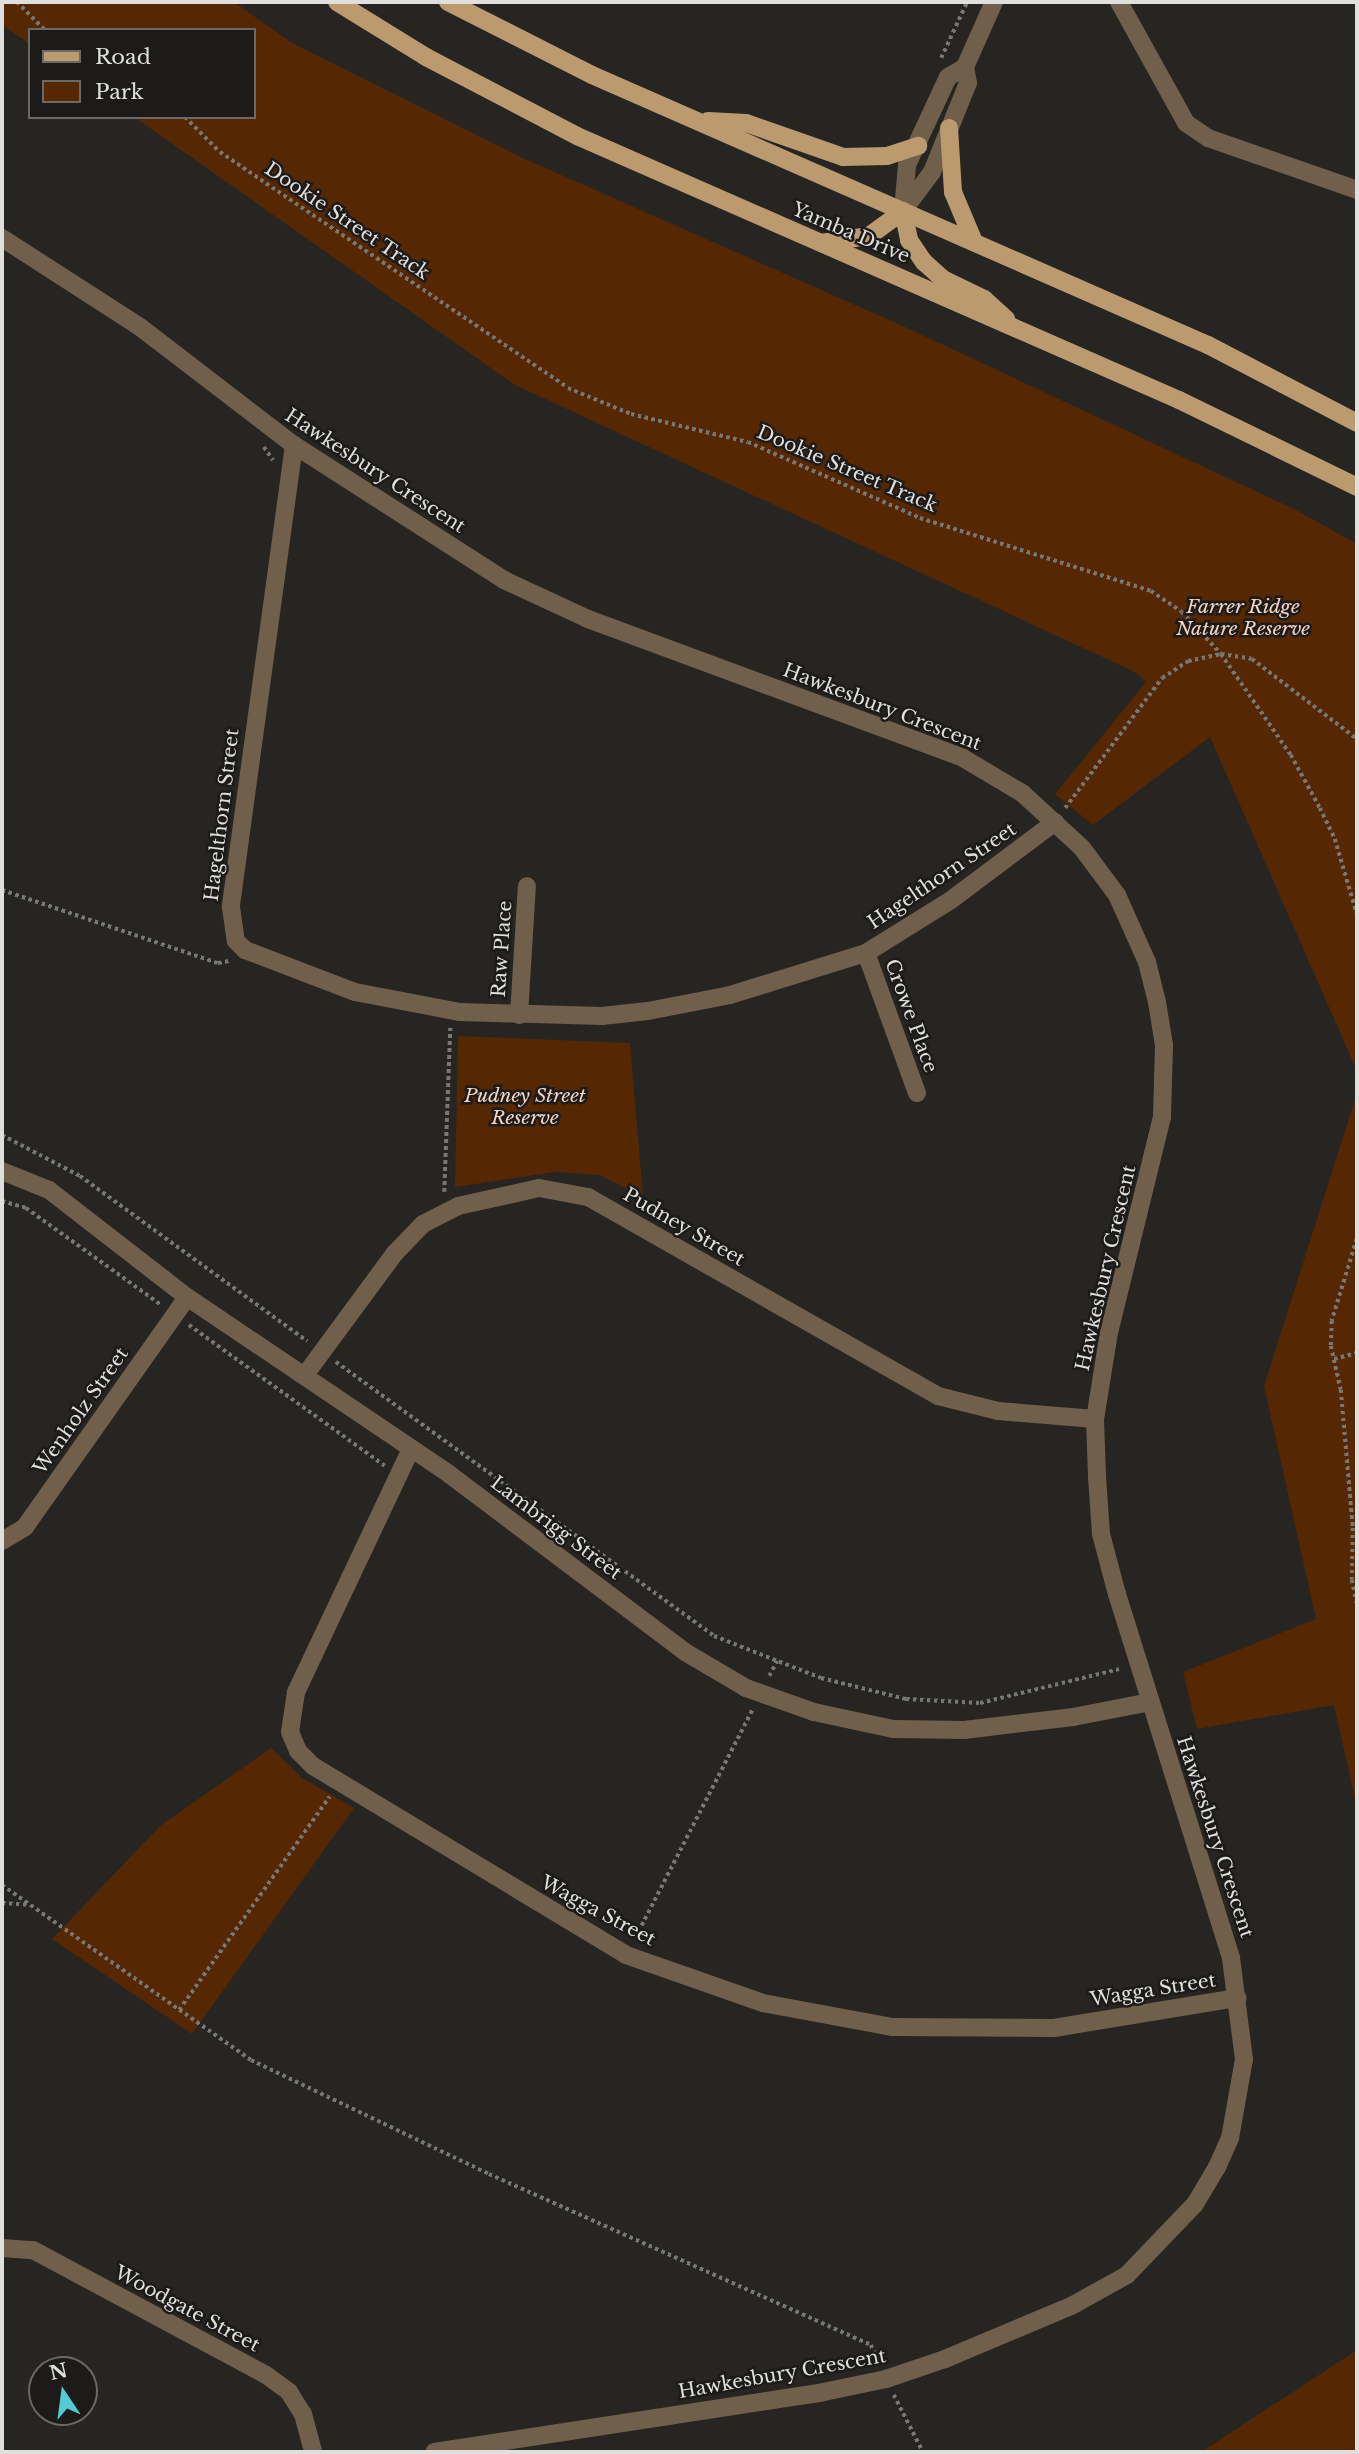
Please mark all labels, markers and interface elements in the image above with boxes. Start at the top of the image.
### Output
legend [28,28,256,119]
text: Road [95,44,151,70]
text: Park [95,79,144,105]
street label: Dookie Street Track [260,157,434,285]
street label: Yamba Drive [789,198,913,268]
street label: Hawkesbury Crescent [280,404,470,538]
street label: Dookie Street Track [753,421,941,517]
park label: Farrer Ridge Nature Reserve [1176,596,1310,640]
street label: Hawkesbury Crescent [779,659,985,755]
street label: Hagelthorn Street [200,727,244,903]
street label: Hagelthorn Street [864,818,1020,934]
street label: Raw Place [487,900,517,998]
street label: Crowe Place [880,956,942,1076]
park label: Pudney Street Reserve [464,1085,586,1129]
street label: Hawkesbury Crescent [1071,1163,1141,1373]
street label: Pudney Street [619,1183,749,1271]
street label: Wenholz Street [29,1343,133,1479]
street label: Lambrigg Street [486,1471,626,1585]
street label: Hawkesbury Crescent [1172,1733,1258,1941]
street label: Wagga Street [537,1871,659,1951]
street label: Wagga Street [1088,1969,1218,2011]
street label: Woodgate Street [111,2261,263,2357]
street label: Hawkesbury Crescent [676,2344,888,2404]
north arrow [28,2356,98,2426]
text: N [47,2359,70,2385]

